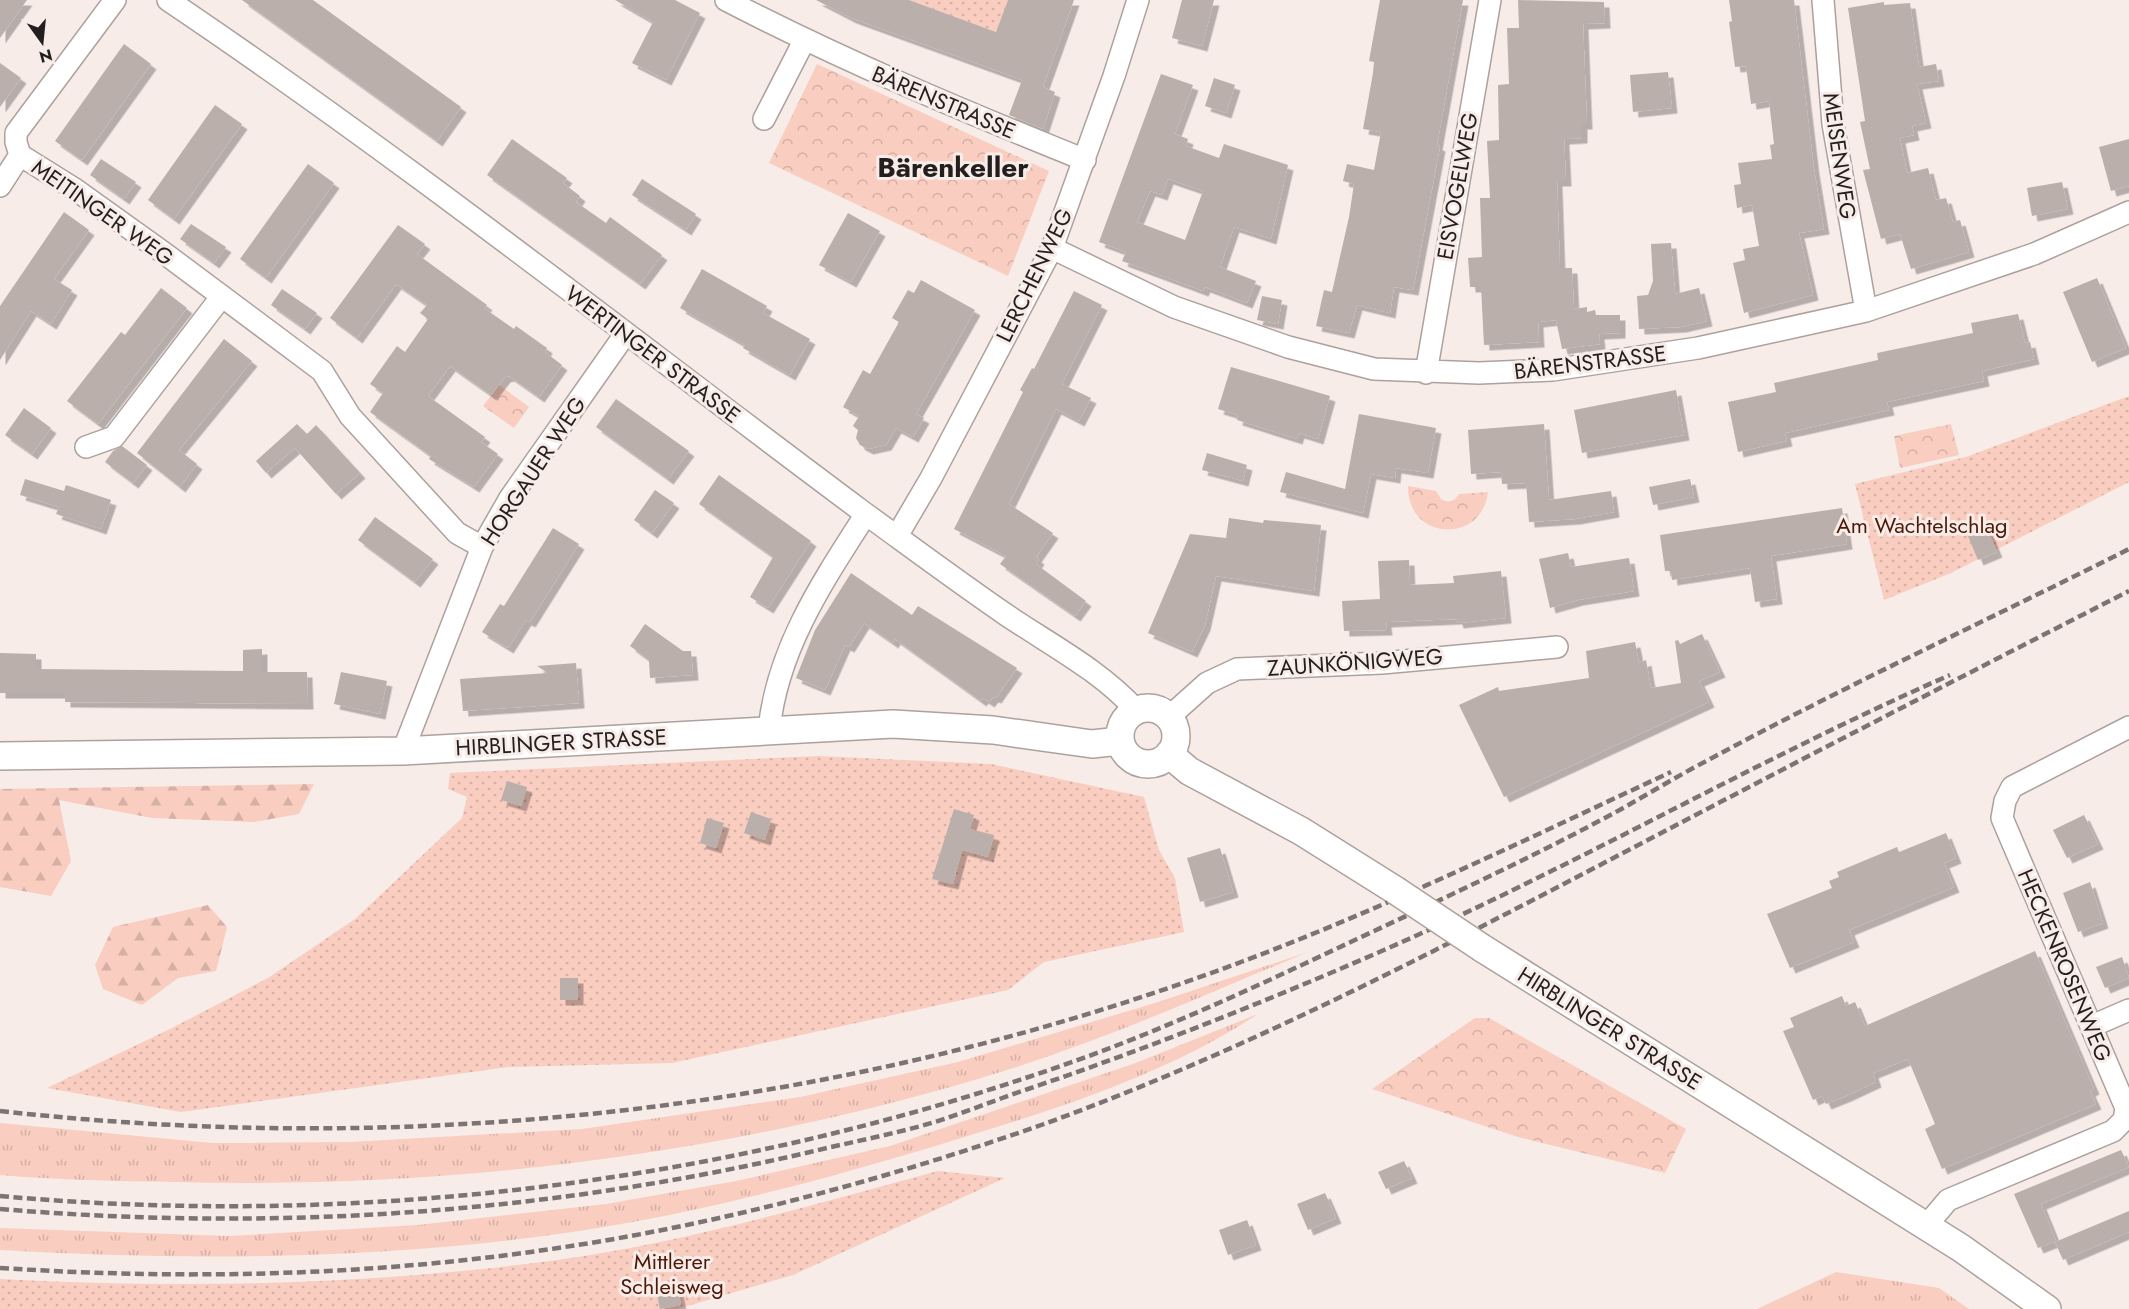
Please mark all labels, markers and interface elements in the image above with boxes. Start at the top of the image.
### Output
north arrow [12,12,72,72]
text: N [37,43,55,69]
street label: BÄRENSTRASSE [867,57,1021,147]
street label: MEISENWEG [1815,91,1865,221]
street label: EISVOGELWEG [1428,110,1486,262]
district label: Bärenkeller [877,147,1029,188]
street label: MEITINGER WEG [25,151,181,273]
street label: LERCHENWEG [988,203,1080,347]
street label: WERTINGER STRASSE [559,277,747,431]
street label: BÄRENSTRASSE [1512,337,1668,387]
street label: HORGAUER WEG [473,390,593,552]
park label: Am Wachtelschlag [1836,509,2008,541]
street label: ZAUNKÖNIGWEG [1266,640,1444,684]
street label: HIRBLINGER STRASSE [455,720,667,764]
street label: HECKENROSENWEG [2010,864,2120,1066]
street label: HIRBLINGER STRASSE [1512,958,1708,1098]
park label: Mittlerer Schleisweg [620,1245,724,1302]

